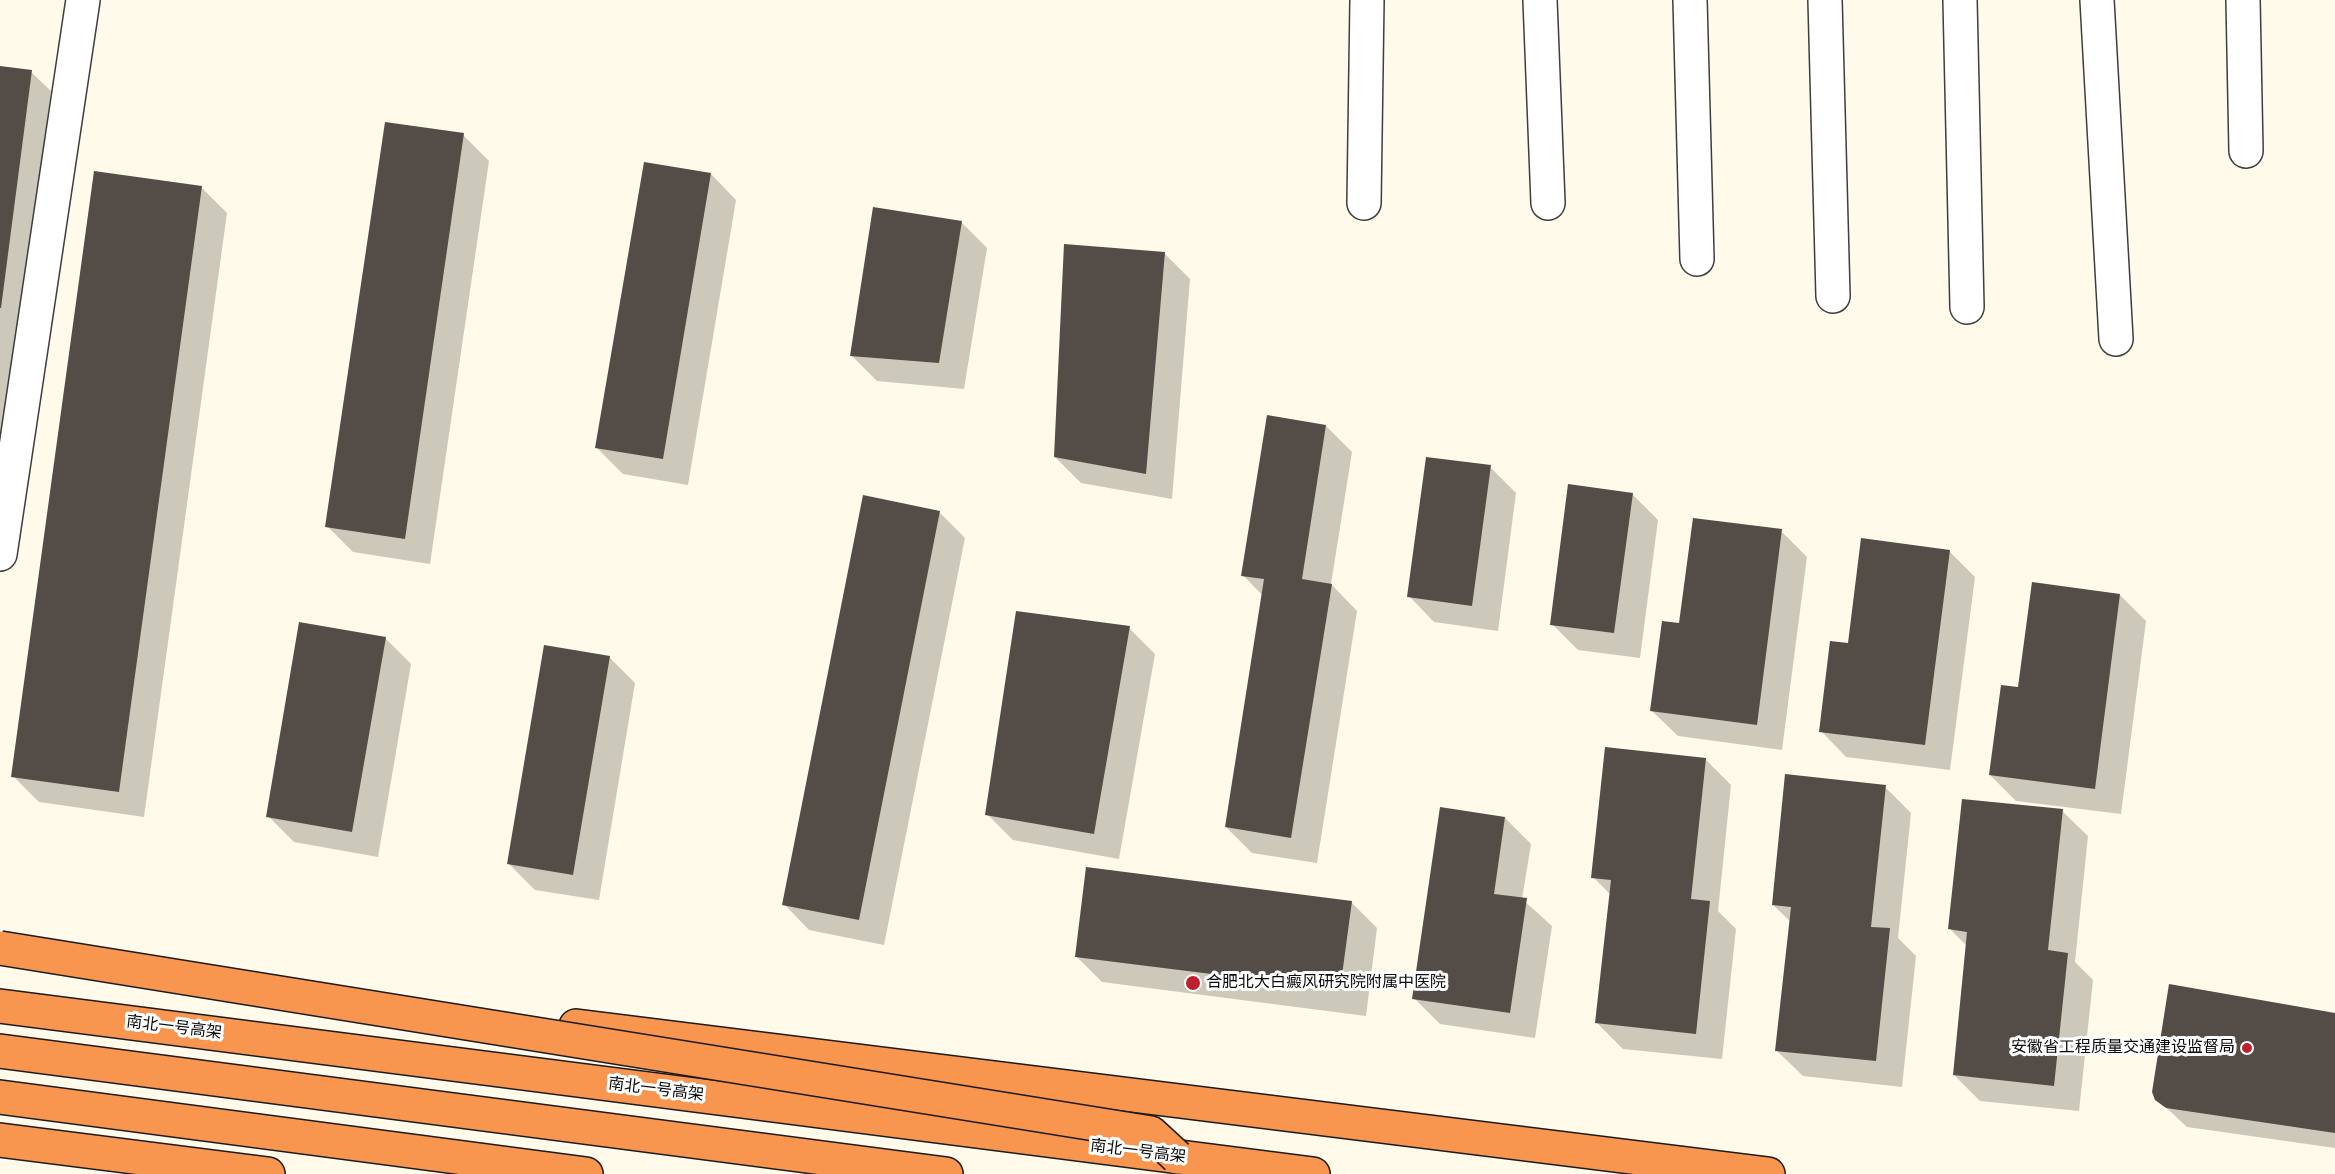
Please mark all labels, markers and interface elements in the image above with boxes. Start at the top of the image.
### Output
place label: 合肥北大白癜风研究院附属中医院 [1206,973,1446,993]
marker: 合肥北大白癜风研究院附属中医院 [1184,974,1202,992]
street label: 南北一号高架 [125,1013,223,1043]
place label: 安徽省工程质量交通建设监督局 [2011,1038,2235,1058]
marker: 安徽省工程质量交通建设监督局 [2240,1041,2254,1055]
street label: 南北一号高架 [607,1075,705,1105]
street label: 南北一号高架 [1089,1137,1187,1167]

